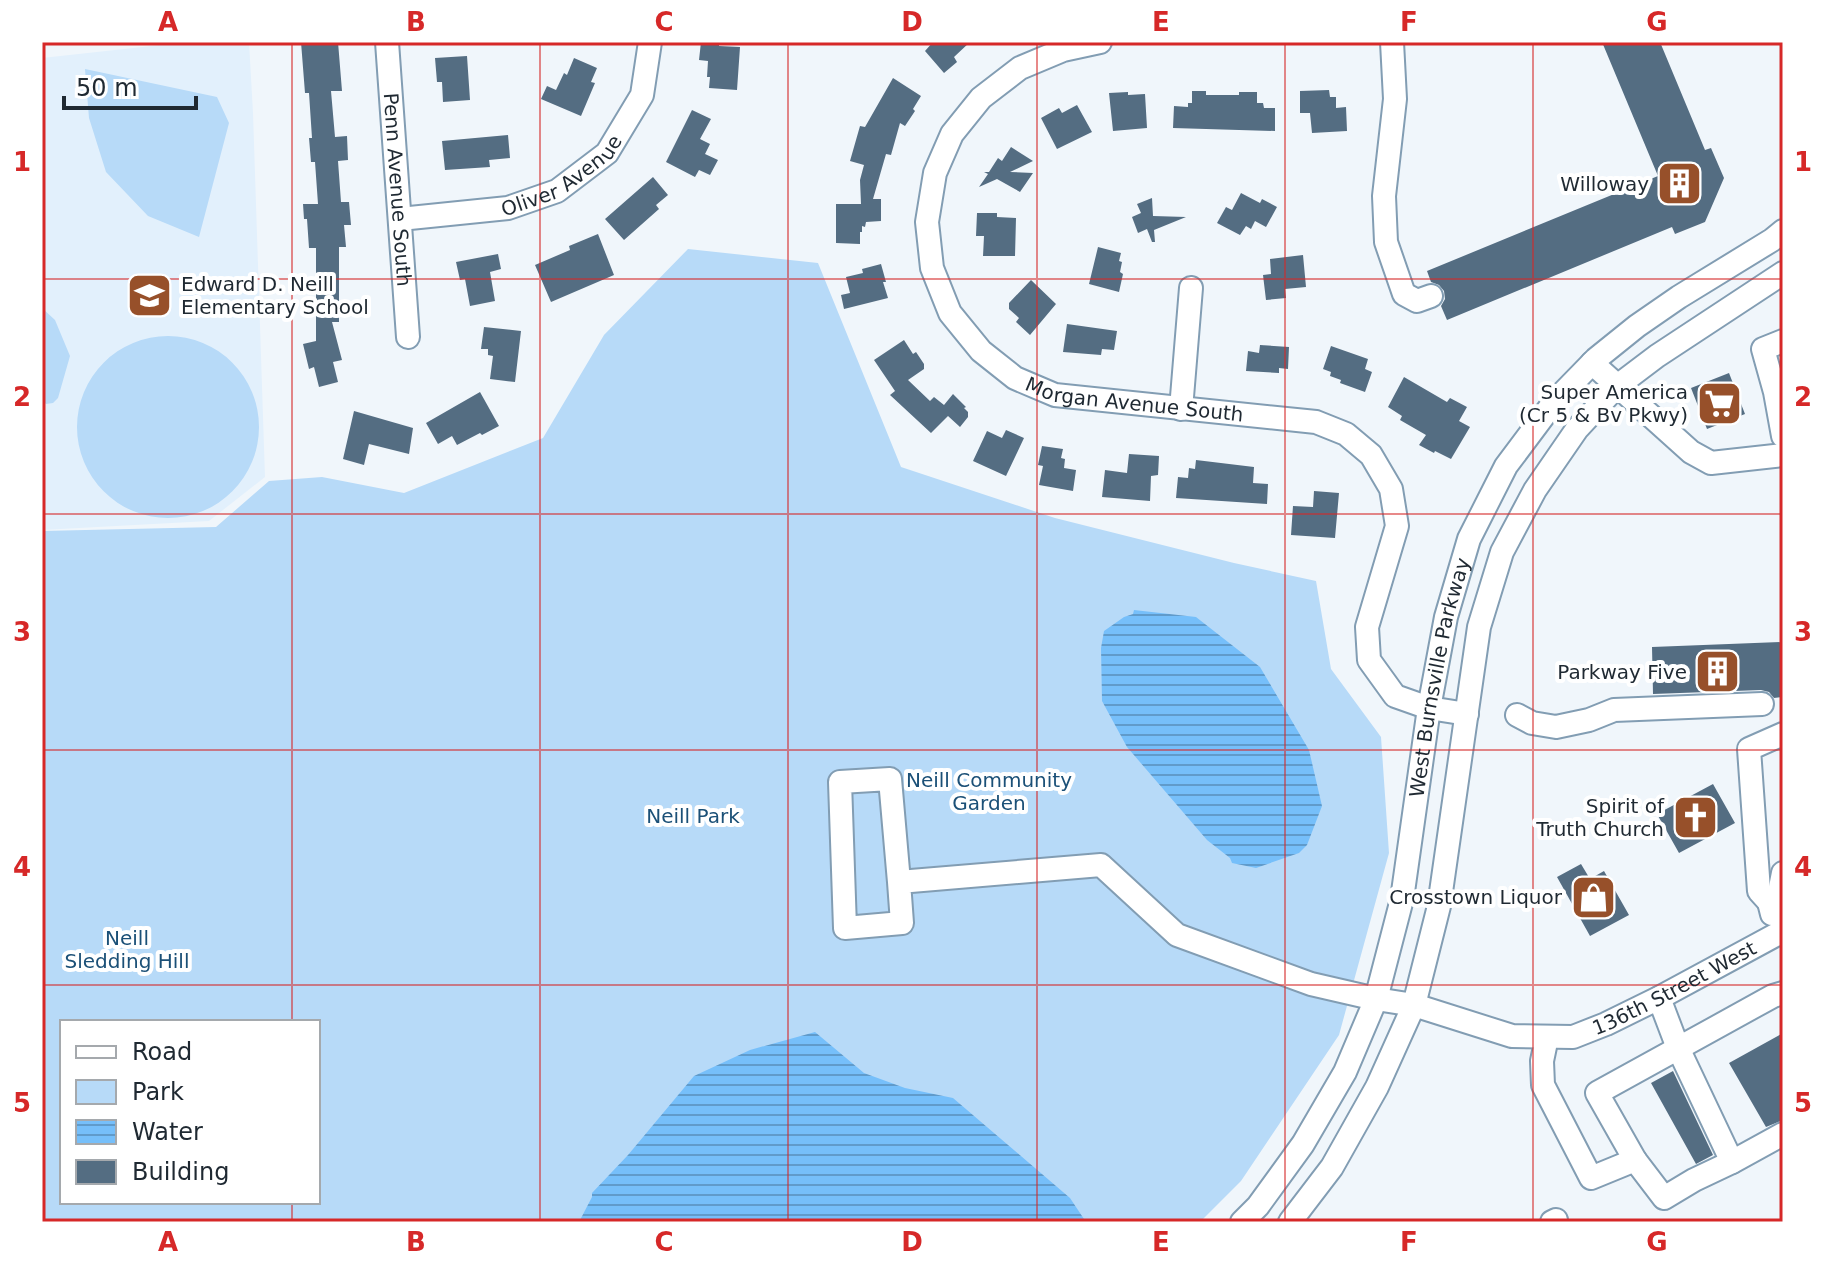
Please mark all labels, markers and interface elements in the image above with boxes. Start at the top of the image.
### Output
text: A [158,7,178,37]
text: B [406,7,426,37]
text: C [654,7,674,37]
text: D [901,7,923,37]
text: E [1152,7,1170,37]
text: F [1400,7,1418,37]
text: G [1646,7,1668,37]
scale bar [64,60,196,110]
text: 50 m [76,74,138,102]
street label: Penn Avenue South [379,92,416,287]
street label: Oliver Avenue [498,131,627,221]
text: 1 [13,147,31,177]
text: 1 [1794,147,1812,177]
building icon: Willoway [1656,160,1704,208]
place label: Willoway [1560,172,1649,196]
school or university icon: Edward D. Neill Elementary School [126,271,174,319]
place label: Edward D. Neill Elementary School [181,272,369,319]
street label: Morgan Avenue South [1022,372,1245,426]
supermarket icon: Super America (Cr 5 & Bv Pkwy) [1695,379,1743,427]
place label: Super America (Cr 5 & Bv Pkwy) [1519,380,1688,427]
text: 2 [13,382,31,412]
text: 2 [1794,382,1812,412]
street label: West Burnsville Parkway [1405,555,1475,799]
text: 3 [13,617,31,647]
text: 3 [1794,617,1812,647]
building icon: Parkway Five [1694,648,1742,696]
place label: Parkway Five [1557,660,1687,684]
park label: Neill Community Garden [906,768,1072,815]
church icon: Spirit of Truth Church [1671,793,1719,841]
place label: Spirit of Truth Church [1535,794,1665,841]
park label: Neill Park [646,804,740,828]
text: 4 [13,852,31,882]
text: 4 [1794,852,1812,882]
shop icon: Crosstown Liquor [1569,873,1617,921]
place label: Crosstown Liquor [1389,885,1563,909]
park label: Neill Sledding Hill [65,926,189,973]
street label: 136th Street West [1589,936,1760,1040]
legend [60,1020,320,1204]
text: Road [132,1038,192,1066]
text: Park [132,1078,184,1106]
text: 5 [13,1088,31,1118]
text: 5 [1794,1088,1812,1118]
text: Water [132,1118,203,1146]
text: Building [132,1158,229,1186]
text: A [158,1227,178,1257]
text: B [406,1227,426,1257]
text: C [654,1227,674,1257]
text: D [901,1227,923,1257]
text: E [1152,1227,1170,1257]
text: F [1400,1227,1418,1257]
text: G [1646,1227,1668,1257]

